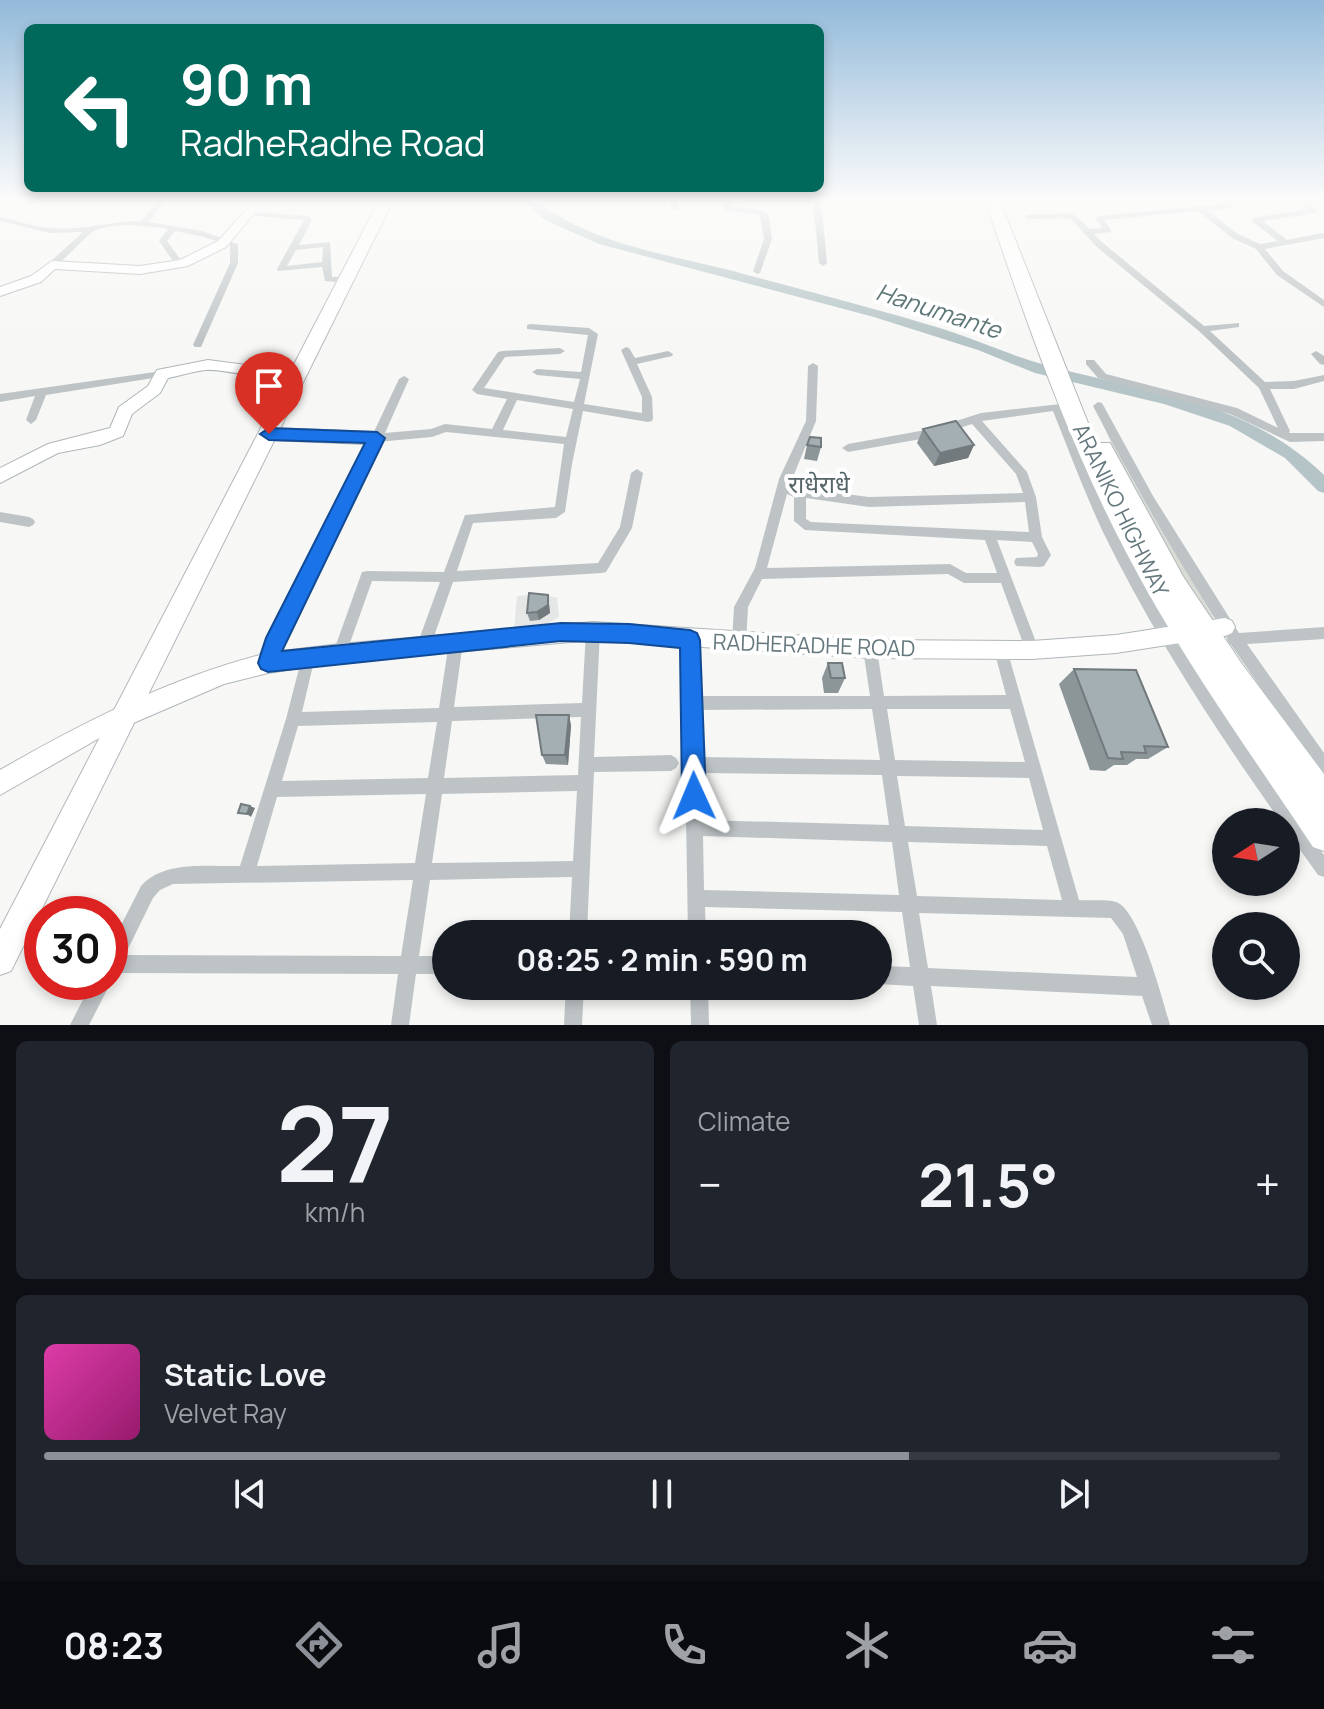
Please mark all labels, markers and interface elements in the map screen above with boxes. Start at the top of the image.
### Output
text: 90 m [180,45,313,122]
icon: left [48,56,152,160]
text: RadheRadhe Road [180,118,485,167]
water label: Hanumante [872,274,1007,346]
pin [235,352,303,434]
icon: arrive [247,364,291,408]
street label: ARANIKO HIGHWAY [1066,418,1176,602]
district label: राधेराधे [788,467,851,500]
street label: RADHERADHE ROAD [712,626,916,664]
position arrow [652,754,736,838]
north arrow [1212,808,1300,896]
map controls [1212,808,1300,1000]
speed limit sign: 30 [24,896,128,1000]
button: search [1212,912,1300,1000]
text: 08:25 · 2 min · 590 m [517,939,807,980]
text: 27 [276,1071,394,1213]
text: Climate [698,1103,790,1139]
text: 21.5° [918,1143,1058,1225]
text: − [698,1154,722,1214]
text: + [1255,1154,1280,1214]
text: km/h [305,1194,365,1230]
text: Static Love [164,1354,327,1395]
text: Velvet Ray [164,1395,287,1431]
icon: previous [228,1472,272,1516]
icon: pause [640,1472,684,1516]
icon: next [1052,1472,1096,1516]
icon: directions [291,1617,347,1673]
icon: music [473,1617,529,1673]
icon: phone [656,1617,712,1673]
icon: climate [839,1617,895,1673]
icon: car [1022,1617,1078,1673]
icon: filters [1205,1617,1261,1673]
text: 08:23 [63,1621,164,1670]

